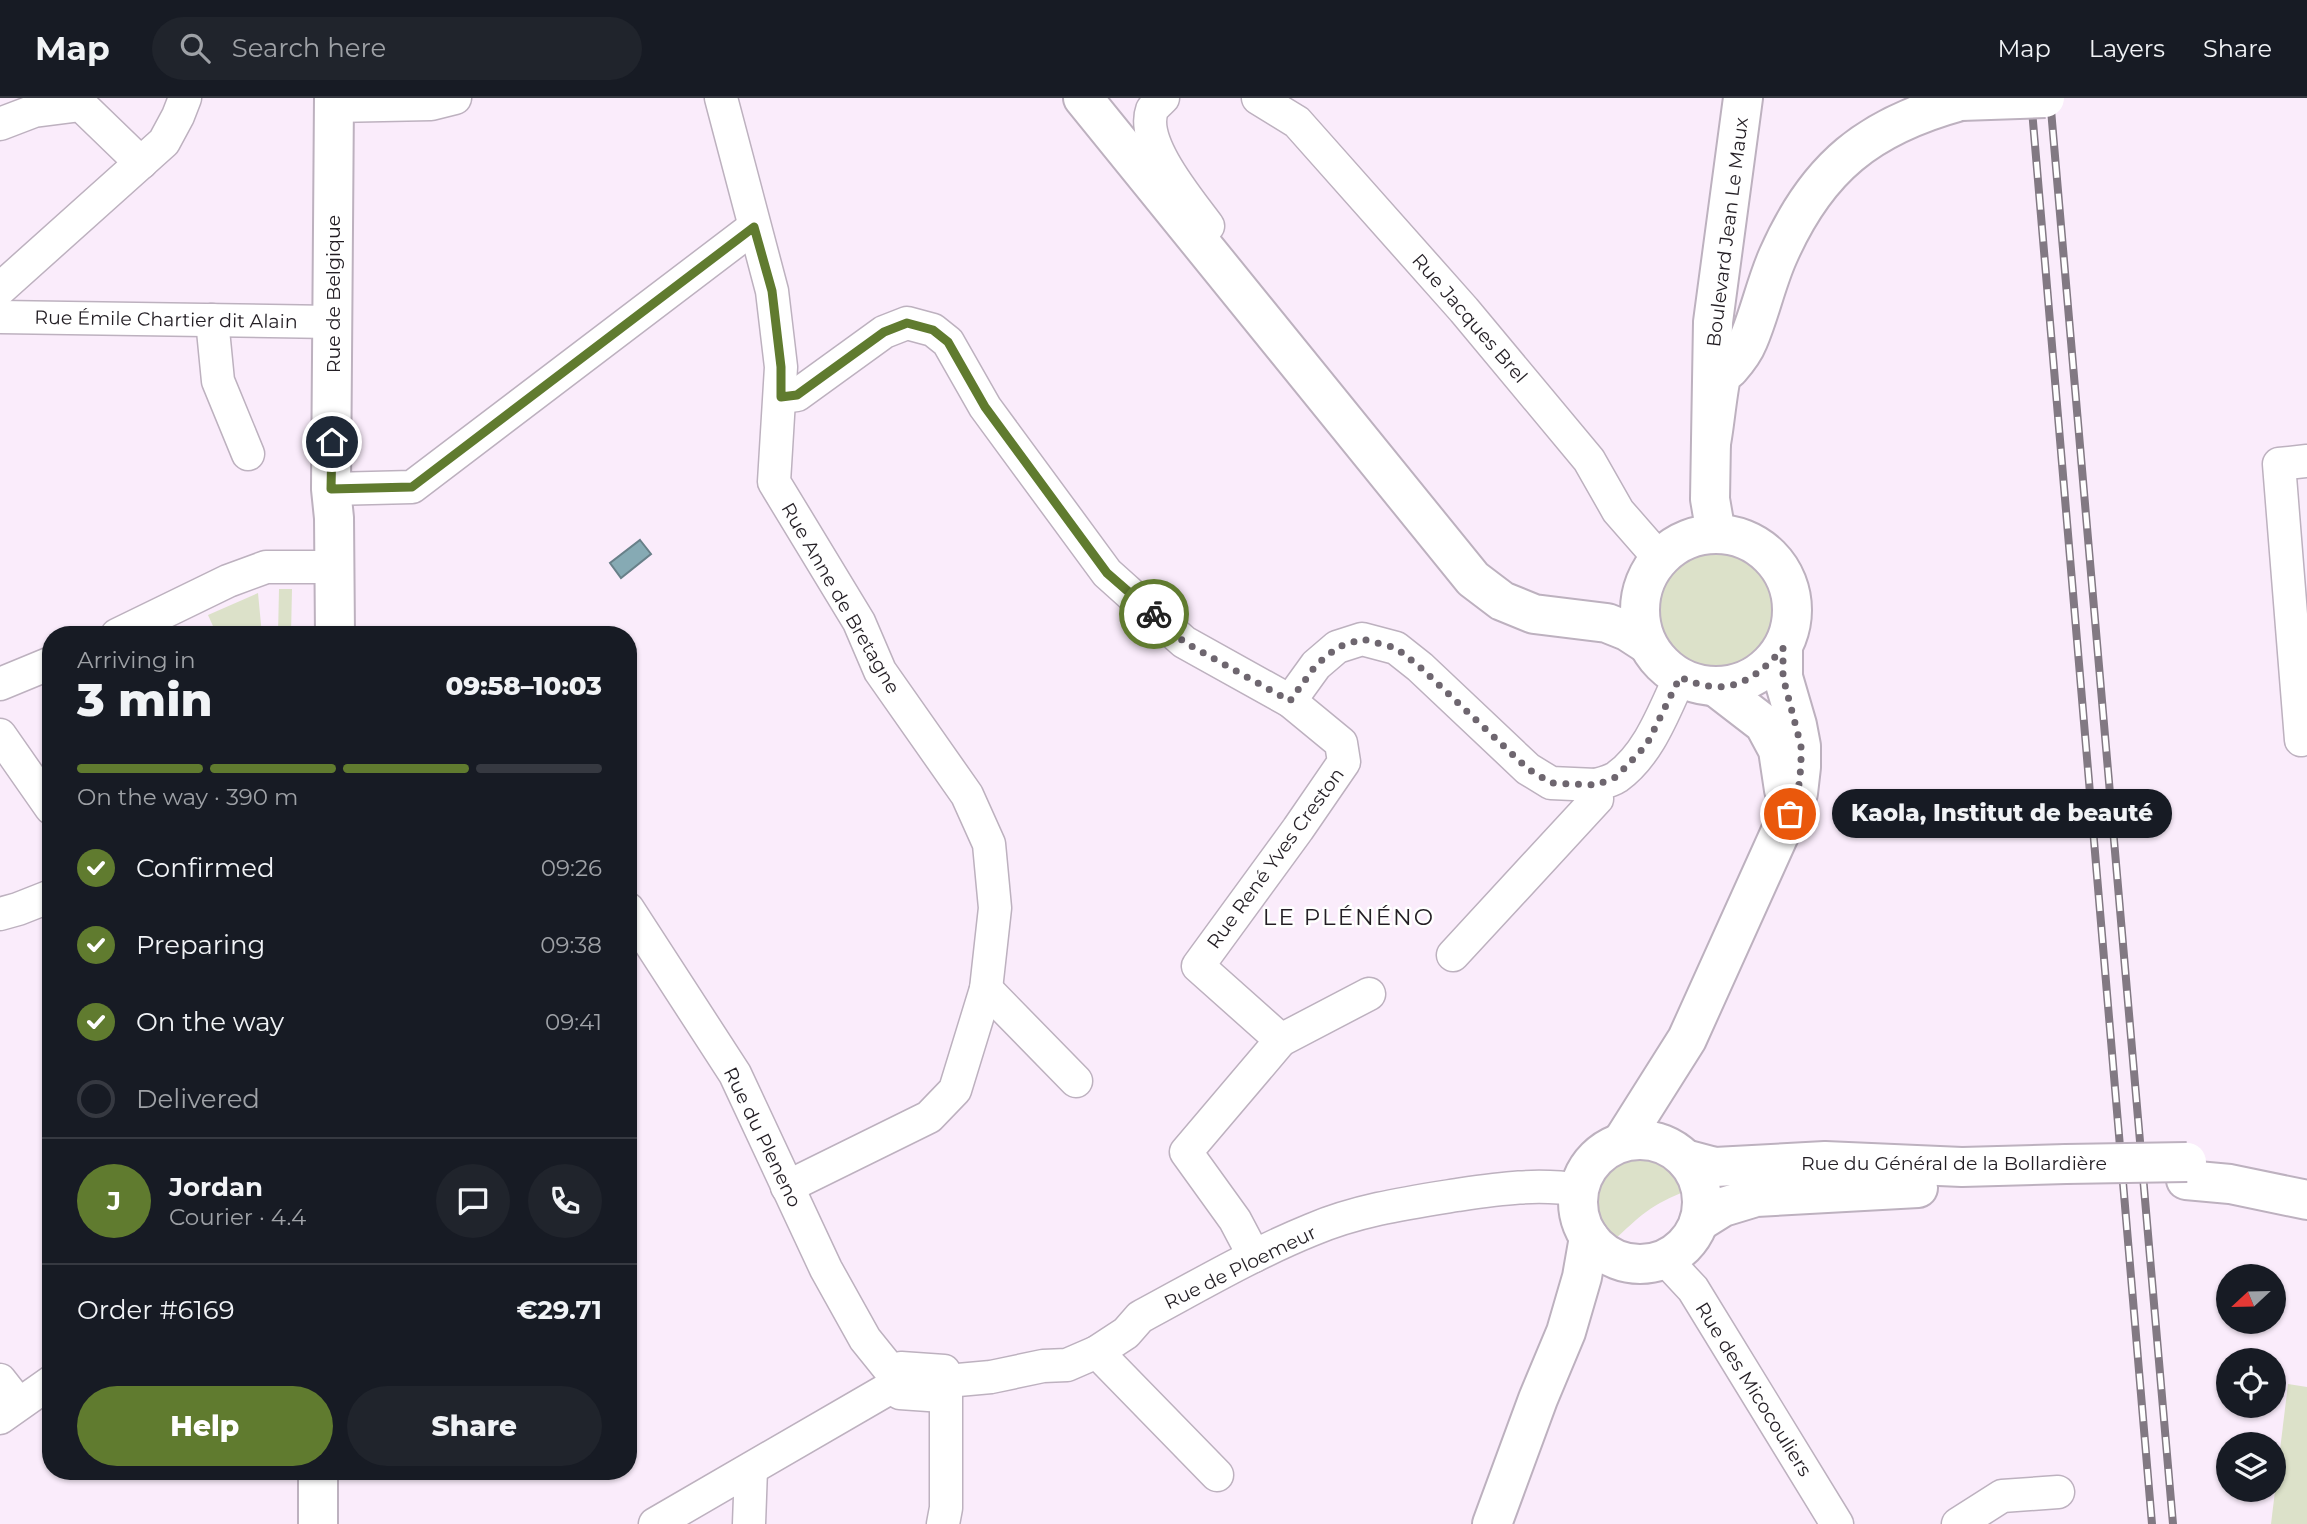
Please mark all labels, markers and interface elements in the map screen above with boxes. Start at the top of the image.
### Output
search box [152,17,642,80]
text: Map [35,28,110,68]
icon: search [176,29,214,67]
text: Search here [232,32,386,64]
text: Map [1997,34,2051,63]
text: Layers [2089,34,2165,63]
text: Share [2203,34,2272,63]
street label: Boulevard Jean Le Maux [1702,116,1753,348]
street label: Rue de Belgique [322,215,345,373]
street label: Rue Jacques Brel [1407,249,1532,388]
street label: Rue Émile Chartier dit Alain [34,306,298,333]
pin [302,412,362,472]
icon: home [313,423,351,461]
street label: Rue Anne de Bretagne [776,498,905,698]
courier [1119,579,1189,649]
icon: bike [1135,595,1173,633]
text: Arriving in [77,646,196,674]
text: 09:58–10:03 [445,670,602,702]
text: 3 min [77,671,213,728]
street label: Rue René Yves Creston [1202,763,1349,953]
text: On the way · 390 m [77,783,299,811]
pin [1760,784,1820,844]
callout: Kaola, Institut de beauté [1832,790,2172,838]
icon: bag [1771,795,1809,833]
text: Kaola, Institut de beauté [1851,799,2153,827]
icon: check [77,849,115,887]
text: Confirmed [136,852,275,884]
text: 09:26 [541,854,602,882]
district label: LE PLÉNÉNO [1263,903,1435,931]
icon: check [77,926,115,964]
text: Preparing [136,929,265,961]
text: 09:38 [540,931,602,959]
icon: check [77,1003,115,1041]
text: On the way [136,1006,284,1038]
text: 09:41 [545,1008,602,1036]
street label: Rue du Pleneno [719,1063,806,1211]
text: Delivered [136,1083,260,1115]
street label: Rue du Général de la Bollardière [1801,1152,2107,1175]
button: chat [436,1164,510,1238]
button: phone [528,1164,602,1238]
text: Jordan [169,1171,263,1203]
text: J [107,1185,121,1217]
text: Courier · 4.4 [169,1203,306,1231]
street label: Rue de Ploemeur [1160,1221,1320,1314]
north arrow [2216,1264,2286,1334]
map controls [2216,1264,2286,1502]
text: Order #6169 [77,1294,234,1326]
text: €29.71 [516,1294,602,1326]
street label: Rue des Micocouliers [1691,1298,1817,1481]
button: locate [2216,1348,2286,1418]
button: Help [77,1386,333,1466]
button: Share [347,1386,602,1466]
button: layers [2216,1432,2286,1502]

